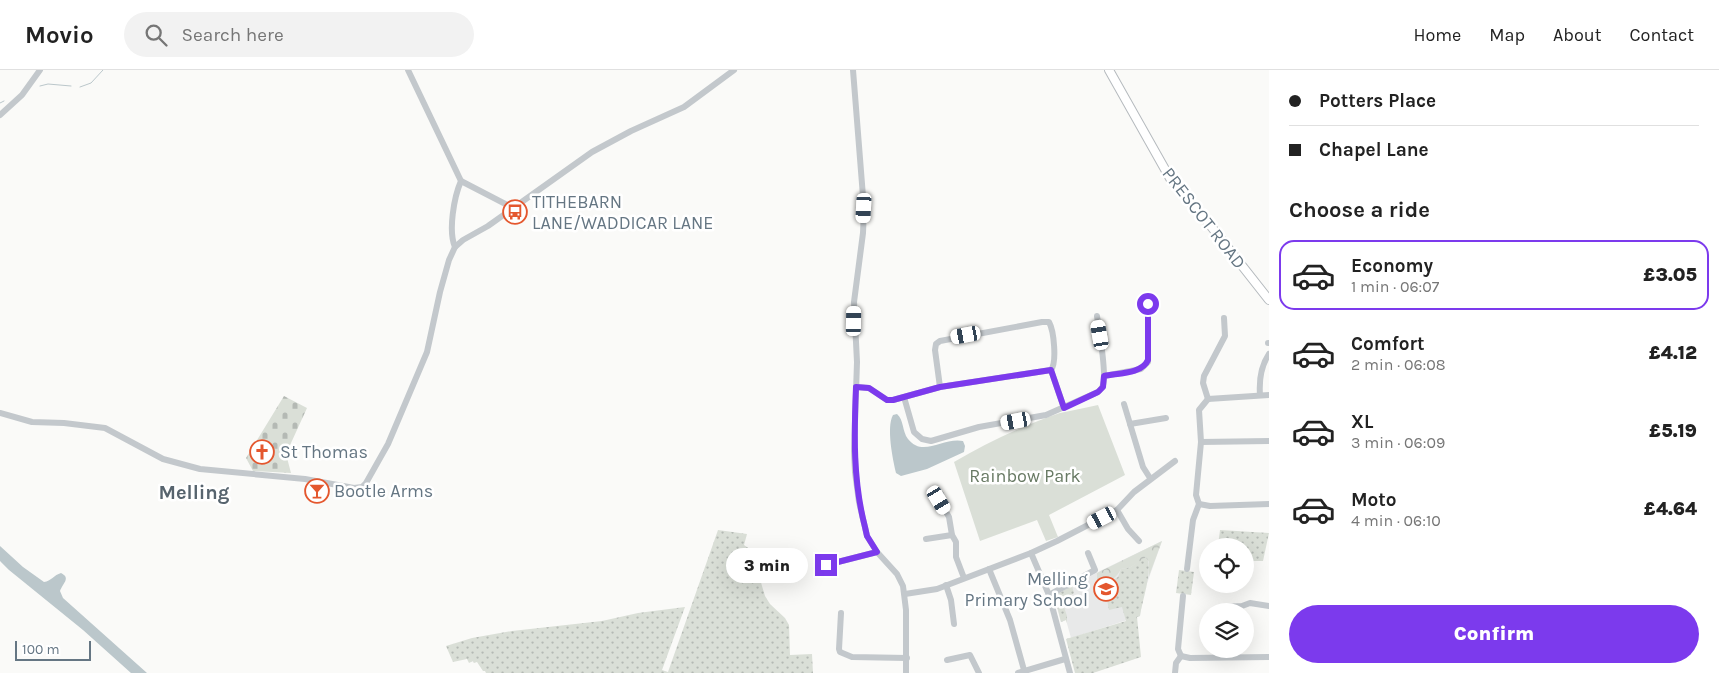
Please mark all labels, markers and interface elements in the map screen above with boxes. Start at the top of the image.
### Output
search box [124,12,474,57]
text: Movio [25,21,94,49]
icon: search [142,21,170,49]
text: Search here [182,24,284,46]
text: Home [1413,24,1461,46]
text: Map [1489,24,1525,46]
text: About [1553,24,1602,46]
text: Contact [1630,24,1694,46]
text: Potters Place [1319,90,1436,112]
text: Chapel Lane [1319,139,1429,161]
street label: PRESCOT ROAD [1158,163,1250,273]
place label: TITHEBARN LANE/WADDICAR LANE [532,191,713,234]
car [855,193,872,223]
text: Choose a ride [1289,197,1430,223]
bus stop icon: TITHEBARN LANE/WADDICAR LANE [502,199,528,225]
icon: car [1291,253,1336,298]
text: Economy [1351,255,1433,277]
text: £3.05 [1643,264,1697,286]
text: 1 min · 06:07 [1351,277,1439,296]
route start [1137,293,1159,315]
car [846,306,861,336]
car [1090,319,1109,351]
car [949,325,982,345]
icon: car [1291,331,1336,376]
text: Comfort [1351,333,1425,355]
text: £4.12 [1649,342,1697,364]
text: 2 min · 06:08 [1351,355,1446,374]
icon: car [1291,409,1336,454]
car [999,411,1032,431]
text: XL [1351,411,1373,433]
text: £5.19 [1649,420,1697,442]
text: 3 min · 06:09 [1351,433,1445,452]
church icon: St Thomas [249,439,275,465]
place label: St Thomas [280,441,368,463]
park label: Rainbow Park [969,465,1081,487]
bar icon: Bootle Arms [304,478,330,504]
place label: Bootle Arms [334,480,433,502]
district label: Melling [159,481,230,504]
car [924,483,953,517]
icon: car [1291,487,1336,532]
text: Moto [1351,489,1397,511]
text: £4.64 [1644,498,1697,520]
car [1085,505,1118,531]
text: 4 min · 06:10 [1351,511,1441,530]
map controls [1199,538,1254,658]
button: locate [1199,538,1254,593]
callout: 3 min [726,548,808,582]
route end [815,554,837,576]
text: 3 min [744,556,790,575]
place label: Melling Primary School [965,568,1088,611]
school or university icon: Melling Primary School [1093,576,1119,602]
button: layers [1199,603,1254,658]
button: Confirm [1289,605,1699,663]
scale bar [15,638,91,661]
text: 100 m [22,641,60,658]

